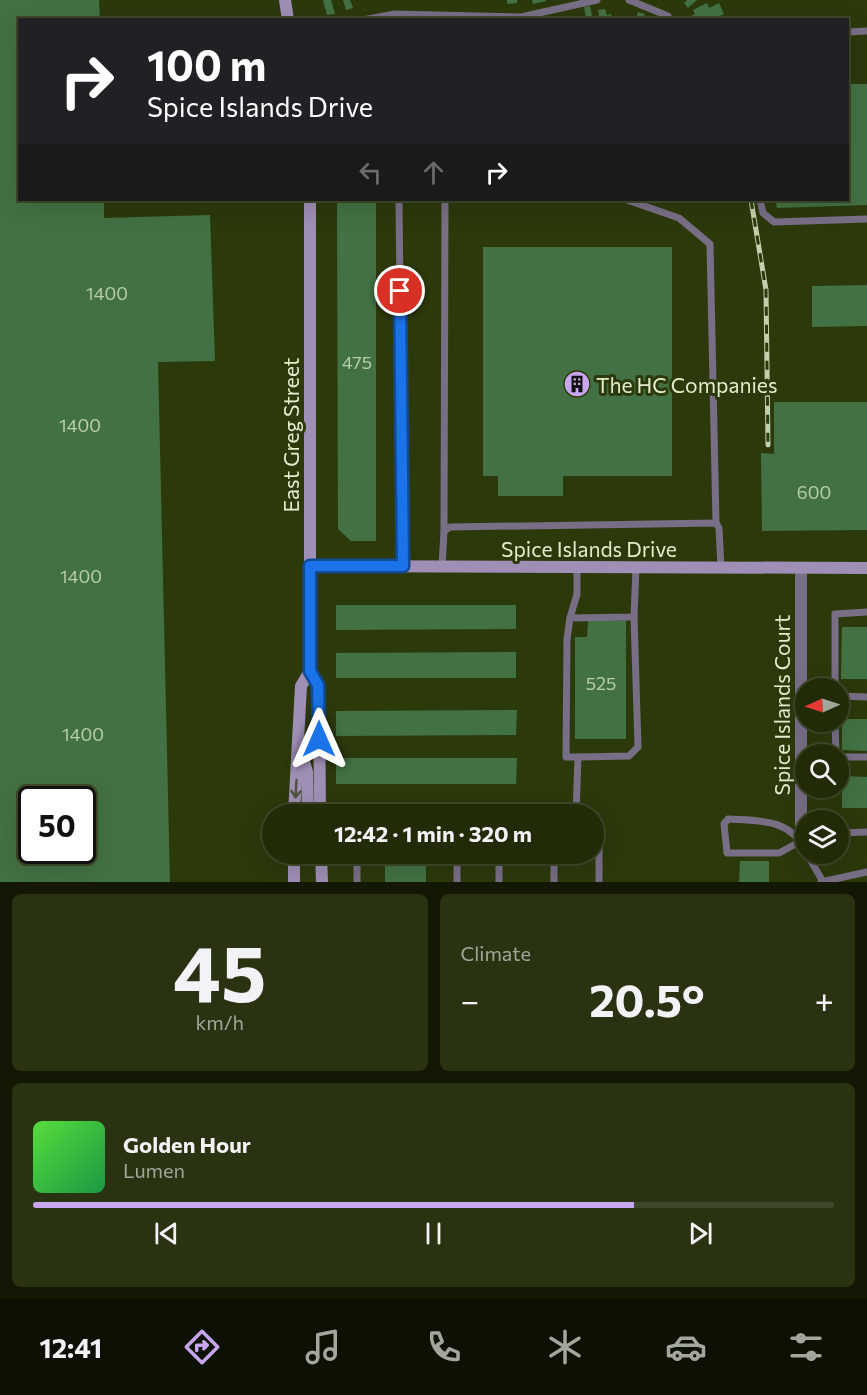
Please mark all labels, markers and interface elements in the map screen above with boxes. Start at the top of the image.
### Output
text: 100 m [147,38,267,90]
icon: right [48,42,126,120]
text: Spice Islands Drive [147,90,373,123]
icon: left [354,156,387,189]
icon: ahead [417,156,450,189]
icon: right [480,156,513,189]
pin [374,265,425,316]
icon: arrive [383,274,416,307]
house number: 1400 [86,282,128,304]
house number: 475 [342,351,372,373]
street label: East Greg Street [278,358,303,512]
building icon: The HC Companies [562,369,592,399]
place label: The HC Companies [596,372,777,397]
house number: 1400 [59,414,101,436]
house number: 600 [797,481,831,503]
street label: Spice Islands Drive [501,536,677,561]
house number: 1400 [60,565,102,587]
street label: Spice Islands Court [769,615,794,795]
house number: 525 [586,672,616,694]
north arrow [795,678,849,732]
map controls [795,678,849,864]
position arrow [287,707,351,771]
house number: 1400 [62,723,104,745]
button: search [795,744,849,798]
one-way arrow [290,779,301,799]
speed limit sign: 50 [18,786,96,864]
button: layers [795,810,849,864]
text: 12:42 · 1 min · 320 m [334,820,532,847]
text: 45 [173,923,266,1018]
text: Climate [461,941,531,965]
text: 20.5° [589,971,705,1026]
text: − [461,979,479,1020]
text: + [815,979,834,1020]
text: km/h [195,1010,244,1034]
text: Golden Hour [123,1131,251,1158]
text: Lumen [123,1158,185,1182]
icon: previous [150,1217,183,1250]
icon: pause [417,1217,450,1250]
icon: next [684,1217,717,1250]
icon: directions [181,1326,223,1368]
icon: music [302,1326,344,1368]
icon: phone [423,1326,465,1368]
icon: climate [544,1326,586,1368]
icon: car [665,1326,707,1368]
icon: filters [785,1326,827,1368]
text: 12:41 [39,1331,102,1364]

